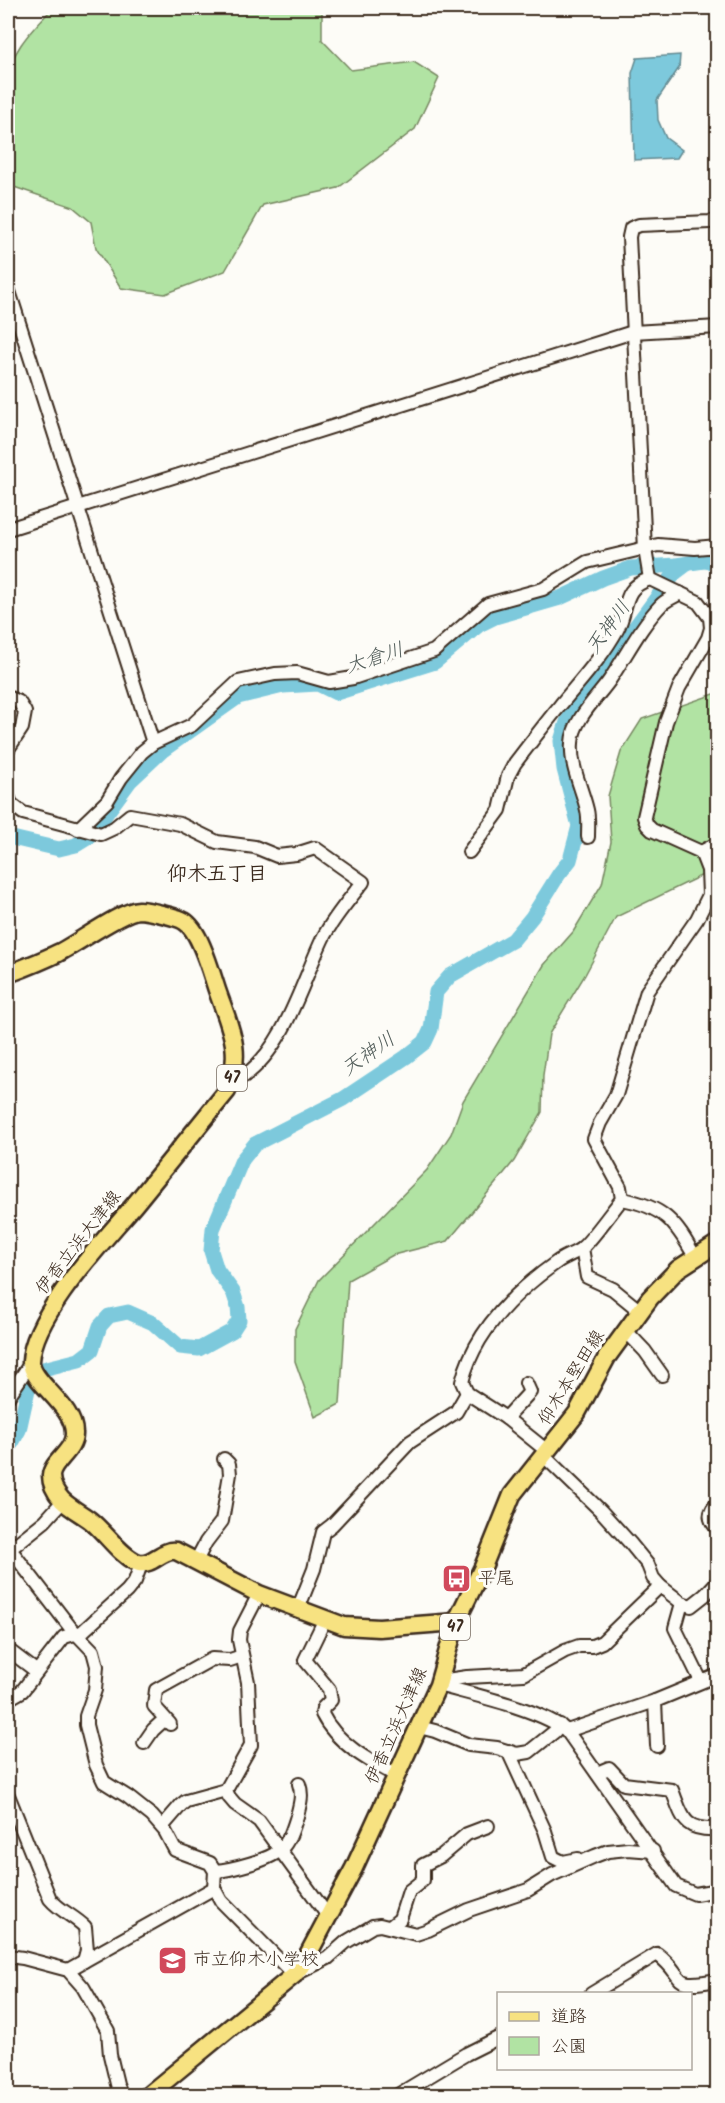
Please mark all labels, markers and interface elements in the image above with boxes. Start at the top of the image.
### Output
water label: 天神川 [578,594,640,662]
water label: 大倉川 [342,635,408,683]
district label: 仰木五丁目 [167,859,267,891]
water label: 天神川 [335,1025,403,1085]
road number: 47 [217,1065,247,1091]
street label: 伊香立浜大津線 [29,1184,129,1302]
street label: 仰木本堅田線 [531,1325,613,1431]
bus stop icon: 平尾 [441,1563,473,1595]
place label: 平尾 [478,1565,514,1594]
road number: 47 [440,1614,470,1640]
street label: 伊香立浜大津線 [358,1663,436,1789]
school or university icon: 市立仰木小学校 [156,1944,188,1976]
place label: 市立仰木小学校 [193,1946,319,1975]
legend [497,1992,692,2070]
text: 道路 [551,2003,587,2032]
text: 公園 [551,2033,587,2062]

